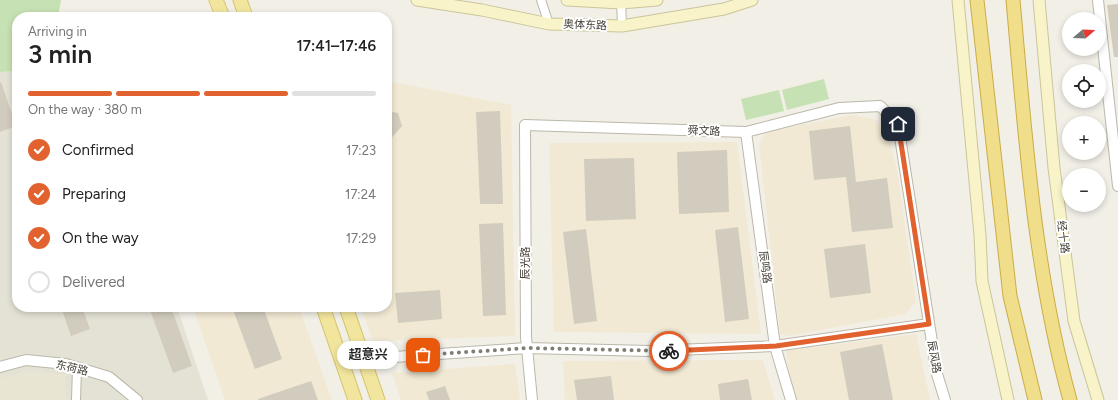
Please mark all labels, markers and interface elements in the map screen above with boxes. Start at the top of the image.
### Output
north arrow [1062,12,1106,56]
map controls [1062,12,1106,212]
street label: 奥体东路 [563,18,607,32]
text: Arriving in [28,24,87,39]
text: 17:41–17:46 [297,37,376,55]
text: 3 min [28,38,92,70]
button: locate [1062,64,1106,108]
text: On the way · 380 m [28,102,142,117]
pin [881,107,915,141]
icon: home [887,113,909,135]
button: + [1062,116,1106,160]
street label: 舜文路 [687,124,721,138]
icon: check [28,139,50,161]
text: Confirmed [62,141,134,159]
text: 17:23 [346,143,376,158]
button: − [1062,168,1106,212]
icon: check [28,183,50,205]
text: Preparing [62,185,126,203]
text: 17:24 [345,187,376,202]
street label: 经十路 [1055,220,1071,254]
icon: check [28,227,50,249]
text: On the way [62,229,139,247]
text: 17:29 [346,231,376,246]
street label: 辰光路 [519,247,532,280]
street label: 辰鸣路 [756,250,774,284]
text: Delivered [62,273,125,291]
courier [649,331,689,371]
pin [406,338,440,372]
icon: bike [658,340,680,362]
street label: 辰风路 [925,340,943,374]
callout: 超意兴 [337,341,399,369]
icon: bag [412,344,434,366]
text: 超意兴 [348,347,388,362]
street label: 东荷路 [54,358,90,378]

